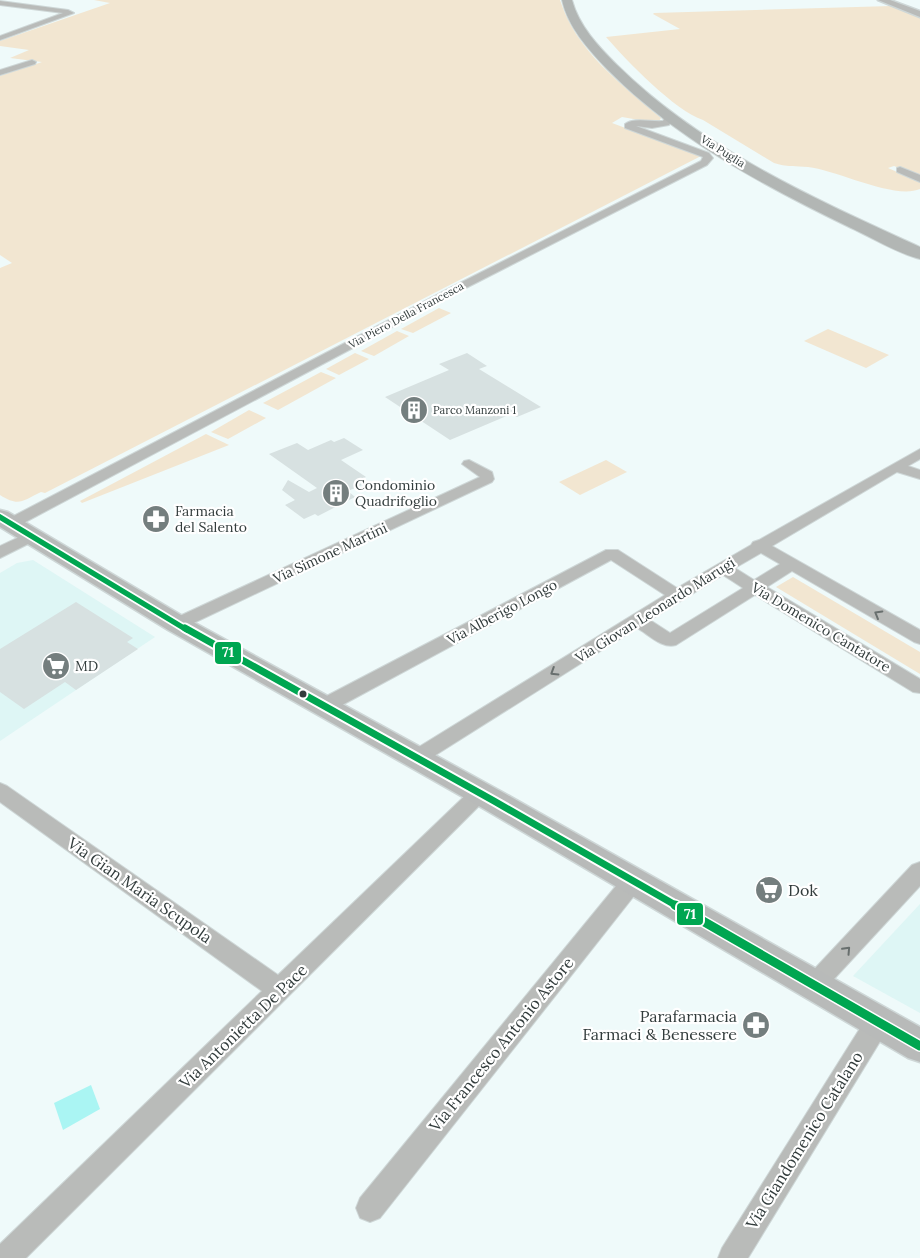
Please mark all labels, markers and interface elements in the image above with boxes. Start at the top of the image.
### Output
street label: Via Puglia [697,131,748,170]
street label: Via Piero Della Francesca [345,279,466,352]
building icon: Parco Manzoni 1 [399,395,429,425]
place label: Parco Manzoni 1 [433,403,516,417]
place label: Condominio Quadrifoglio [355,476,437,510]
building icon: Condominio Quadrifoglio [321,478,351,508]
place label: Farmacia del Salento [175,502,247,536]
pharmacy icon: Farmacia del Salento [141,504,171,534]
street label: Via Simone Martini [269,519,390,588]
street label: Via Giovan Leonardo Marugi [571,553,738,667]
street label: Via Alberigo Longo [443,575,560,649]
street label: Via Domenico Cantatore [747,578,894,676]
one-way arrow [874,610,883,620]
line badge: 71 [214,641,242,665]
text: 71 [222,643,234,661]
supermarket icon: MD [41,651,71,681]
place label: MD [75,657,98,675]
one-way arrow [551,666,560,675]
unlabelled marker [298,689,308,699]
street label: Via Gian Maria Scupola [63,832,216,947]
supermarket icon: Dok [754,875,784,905]
place label: Dok [788,880,818,900]
line badge: 71 [676,902,704,926]
text: 71 [684,905,696,923]
one-way arrow [841,946,850,955]
street label: Via Francesco Antonio Astore [424,953,578,1136]
street label: Via Antonietta De Pace [174,960,311,1093]
place label: Parafarmacia Farmaci & Benessere [583,1006,737,1044]
pharmacy icon: Parafarmacia Farmaci & Benessere [741,1010,771,1040]
street label: Via Giandomenico Catalano [741,1048,867,1233]

